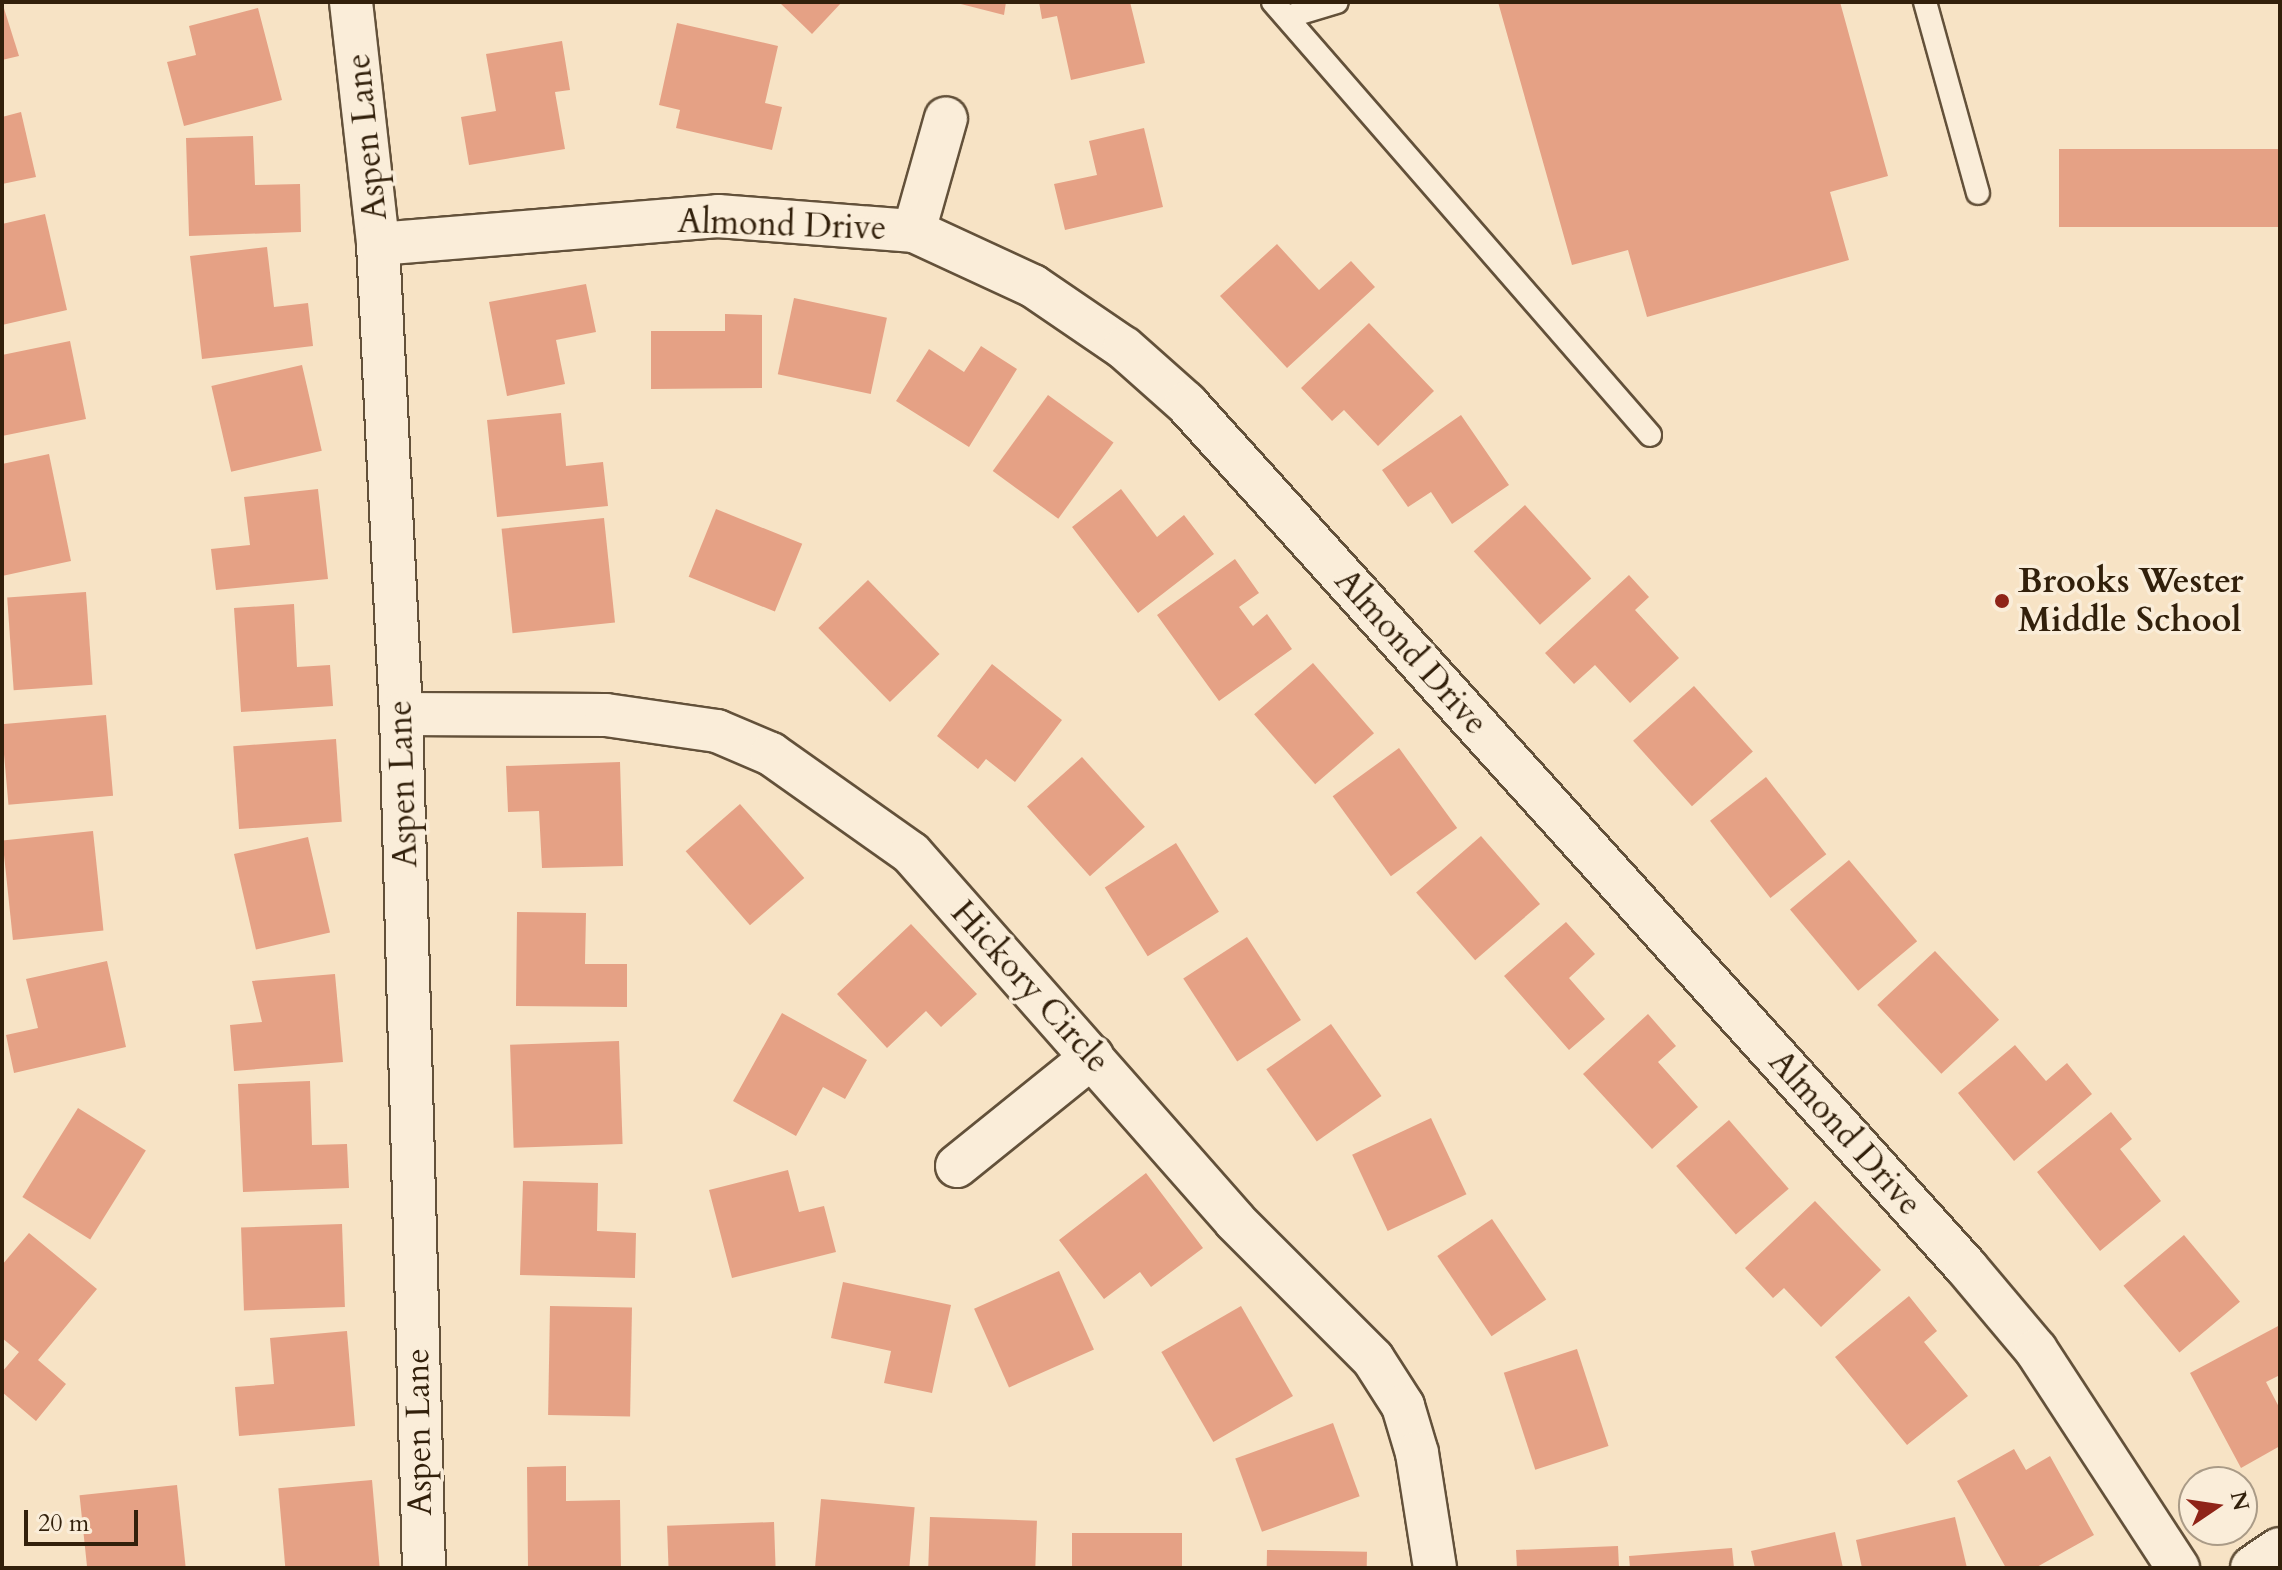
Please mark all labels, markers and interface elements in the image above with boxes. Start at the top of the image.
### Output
street label: Aspen Lane [338,52,396,222]
street label: Almond Drive [677,201,887,249]
street label: Almond Drive [1326,561,1496,743]
place label: Brooks Wester Middle School [2018,561,2243,640]
marker: Brooks Wester Middle School [1993,592,2011,610]
street label: Aspen Lane [380,700,426,868]
street label: Hickory Circle [942,893,1118,1081]
street label: Almond Drive [1760,1042,1930,1224]
street label: Aspen Lane [397,1348,441,1516]
north arrow [2178,1466,2258,1546]
text: N [2223,1488,2256,1514]
scale bar [28,1494,142,1544]
text: 20 m [38,1507,89,1540]

